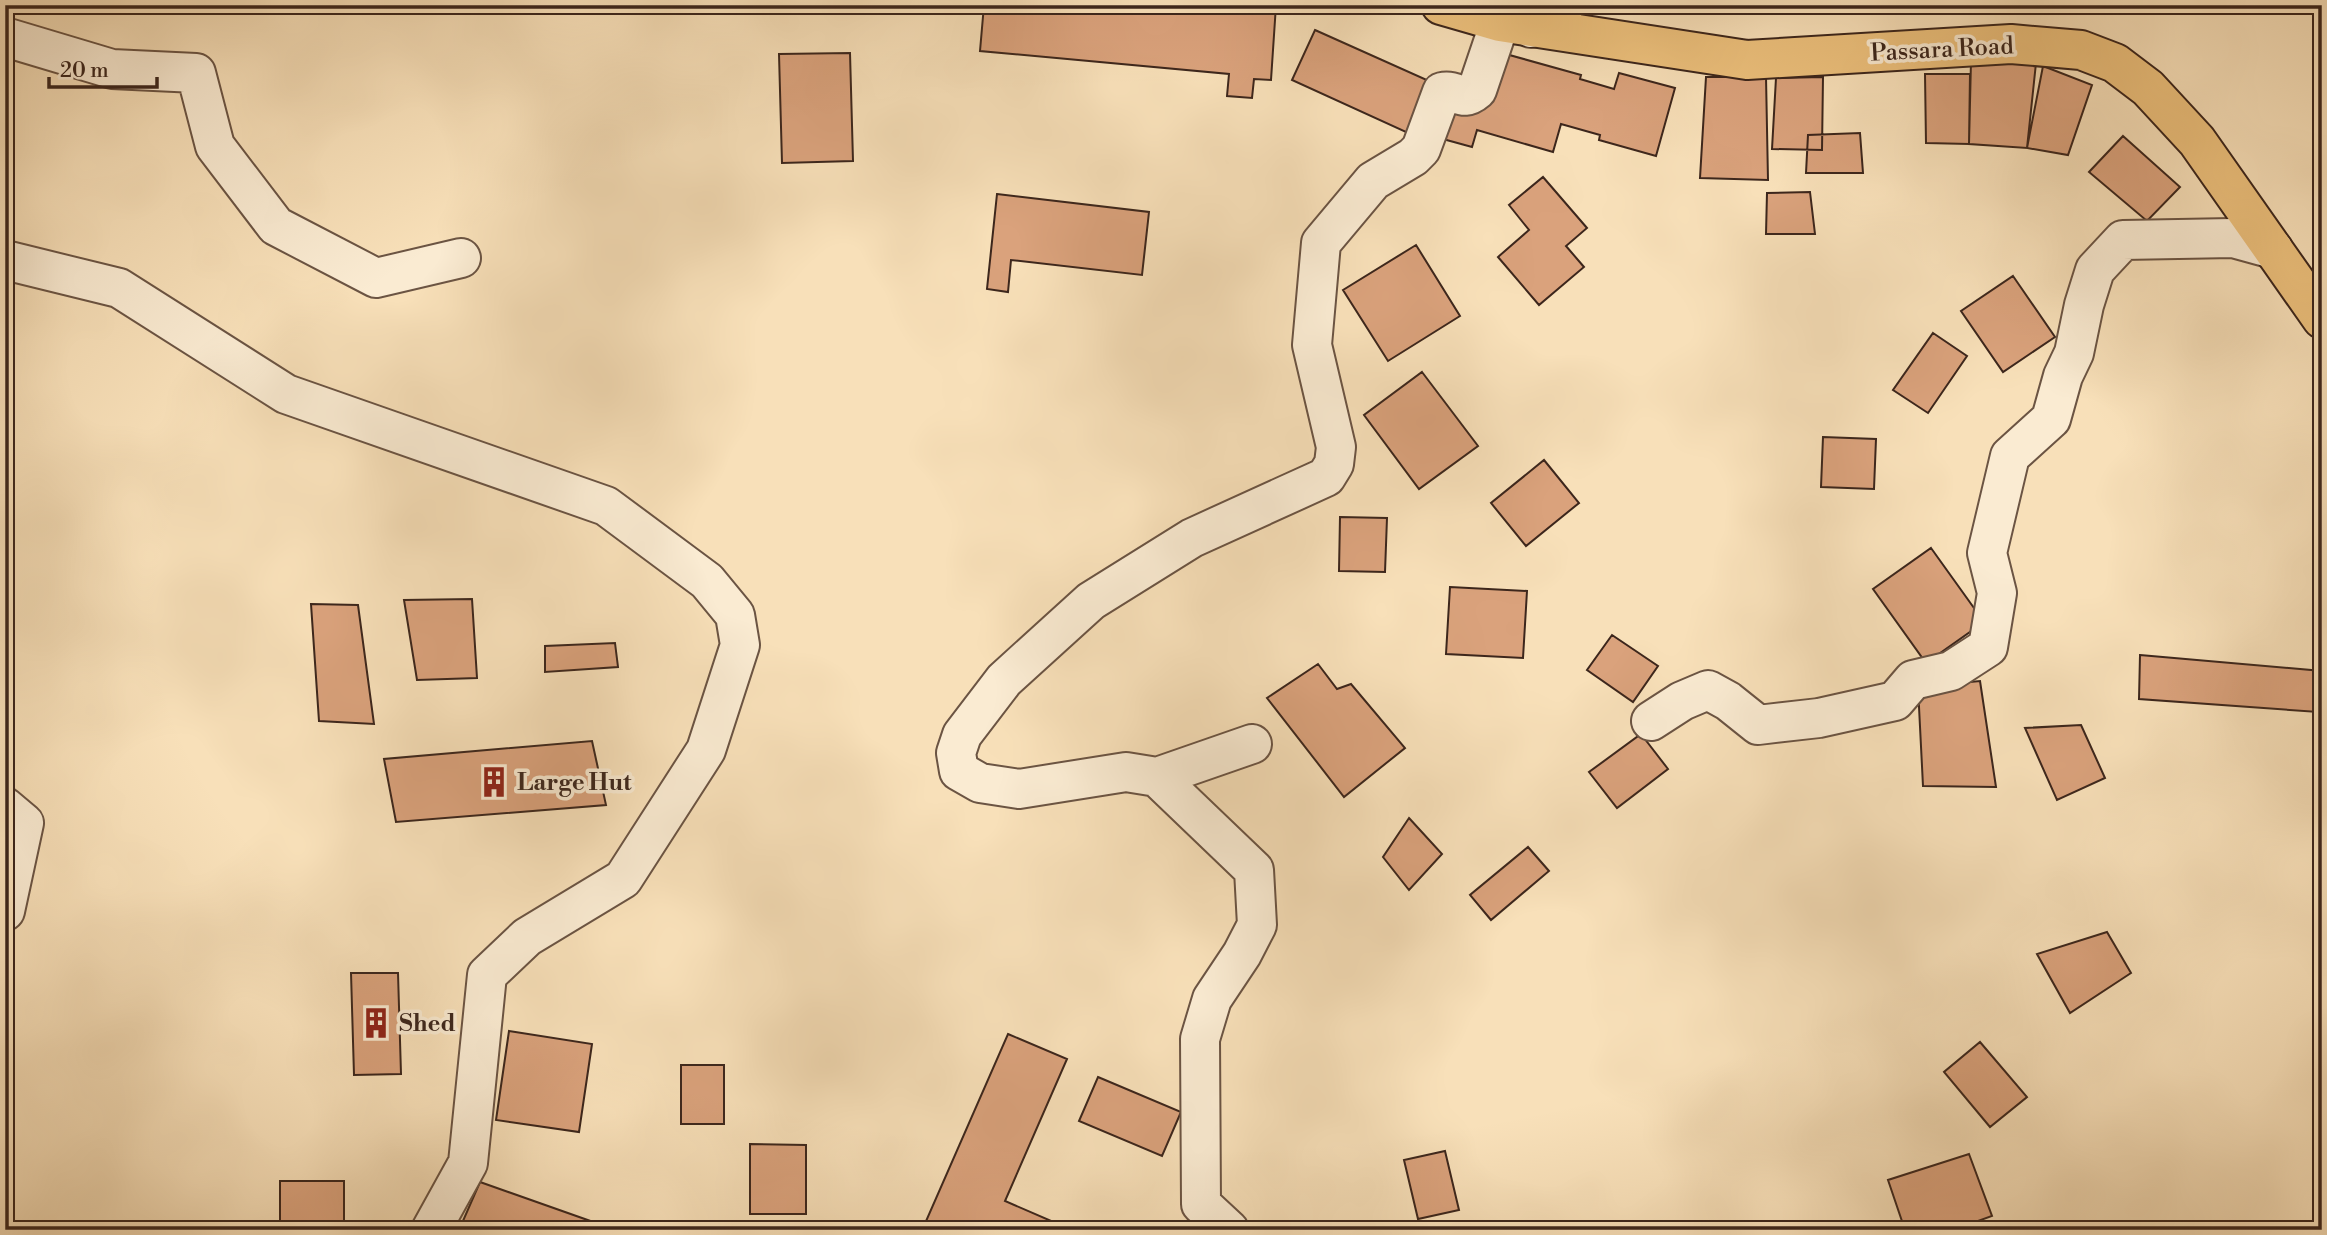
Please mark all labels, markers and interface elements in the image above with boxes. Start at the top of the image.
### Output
street label: Passara Road [1870,31,2015,69]
scale bar [49,46,158,90]
text: 20 m [60,58,109,84]
building icon: Large Hut [477,765,511,799]
place label: Large Hut [517,768,632,798]
building icon: Shed [359,1006,393,1040]
place label: Shed [399,1009,456,1039]

